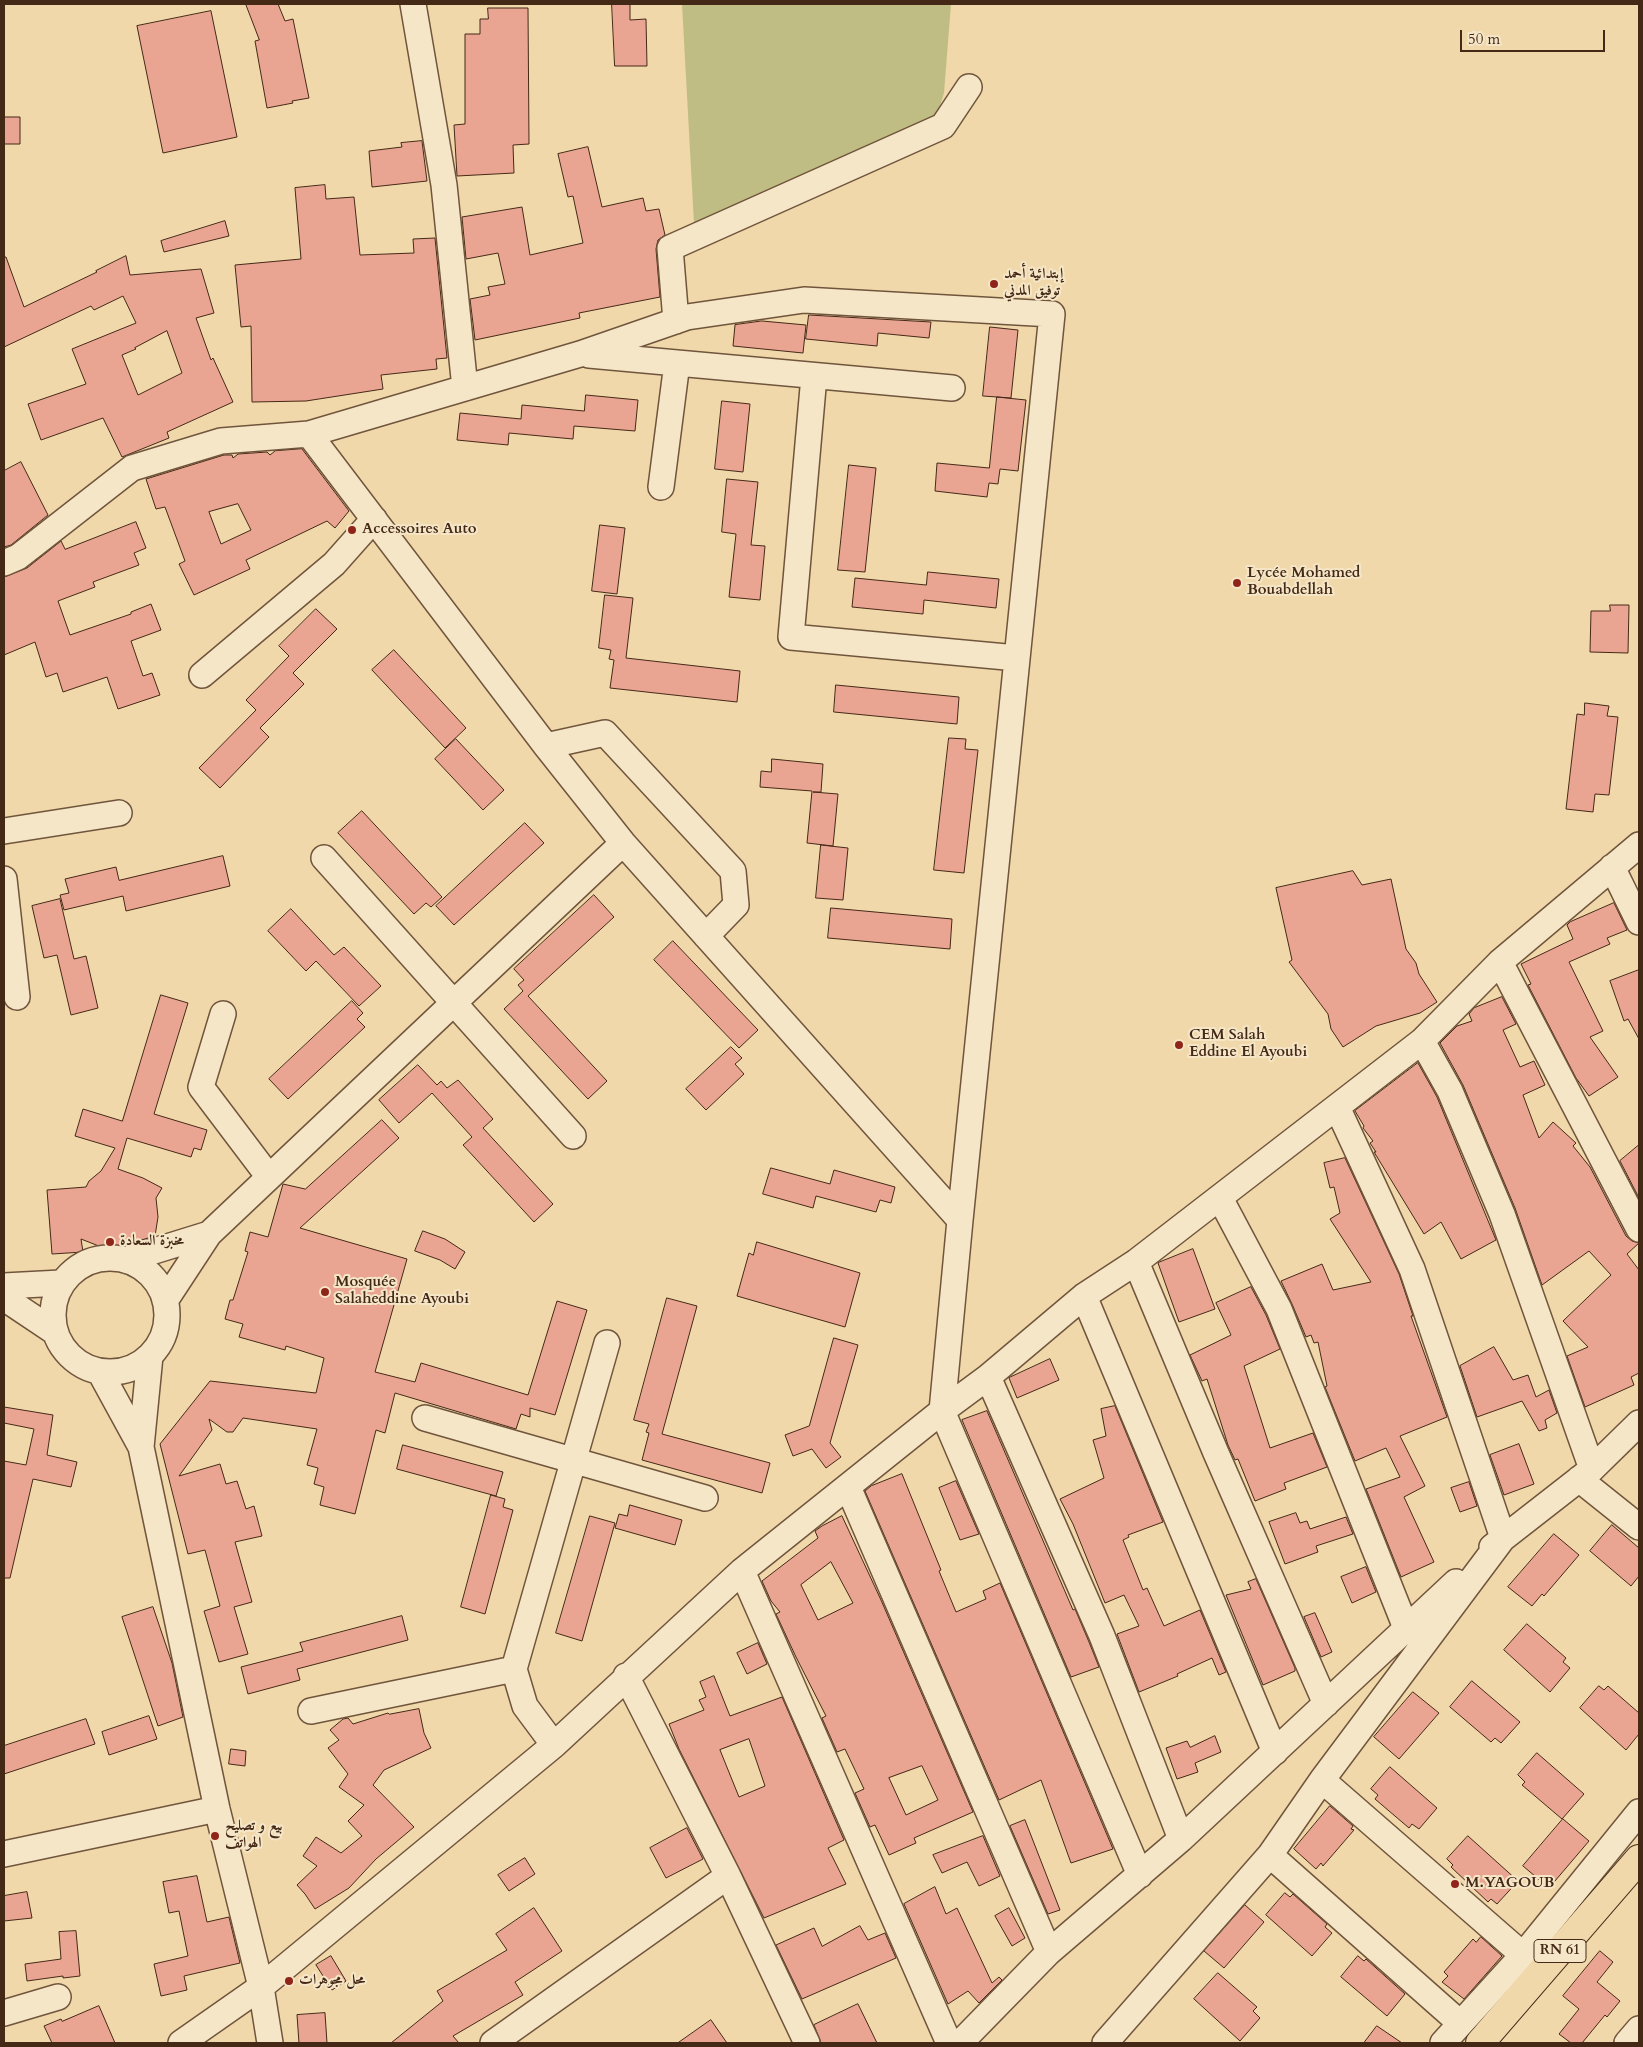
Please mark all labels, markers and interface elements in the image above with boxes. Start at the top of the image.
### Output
scale bar [1463,20,1608,52]
text: 50 m [1468,29,1500,49]
place label: إبتدائية أحمد توفيق المدني [1004,266,1063,301]
marker: إبتدائية أحمد توفيق المدني [988,278,1000,290]
place label: Accessoires Auto [362,521,477,539]
marker: Accessoires Auto [346,524,358,536]
place label: Lycée Mohamed Bouabdellah [1247,565,1360,600]
marker: Lycée Mohamed Bouabdellah [1231,577,1243,589]
place label: CEM Salah Eddine El Ayoubi [1189,1027,1307,1062]
marker: CEM Salah Eddine El Ayoubi [1173,1039,1185,1051]
place label: مخبزة السعادة [120,1233,184,1251]
marker: مخبزة السعادة [104,1236,116,1248]
place label: Mosquée Salaheddine Ayoubi [335,1274,469,1309]
marker: Mosquée Salaheddine Ayoubi [319,1286,331,1298]
place label: بيع و تصليح الهواتف [225,1818,283,1853]
marker: بيع و تصليح الهواتف [209,1830,221,1842]
place label: M.YAGOUB [1465,1875,1554,1893]
marker: M.YAGOUB [1449,1878,1461,1890]
road number: RN 61 [1534,1940,1586,1962]
place label: محل مجوهرات [299,1972,365,1990]
marker: محل مجوهرات [283,1975,295,1987]

